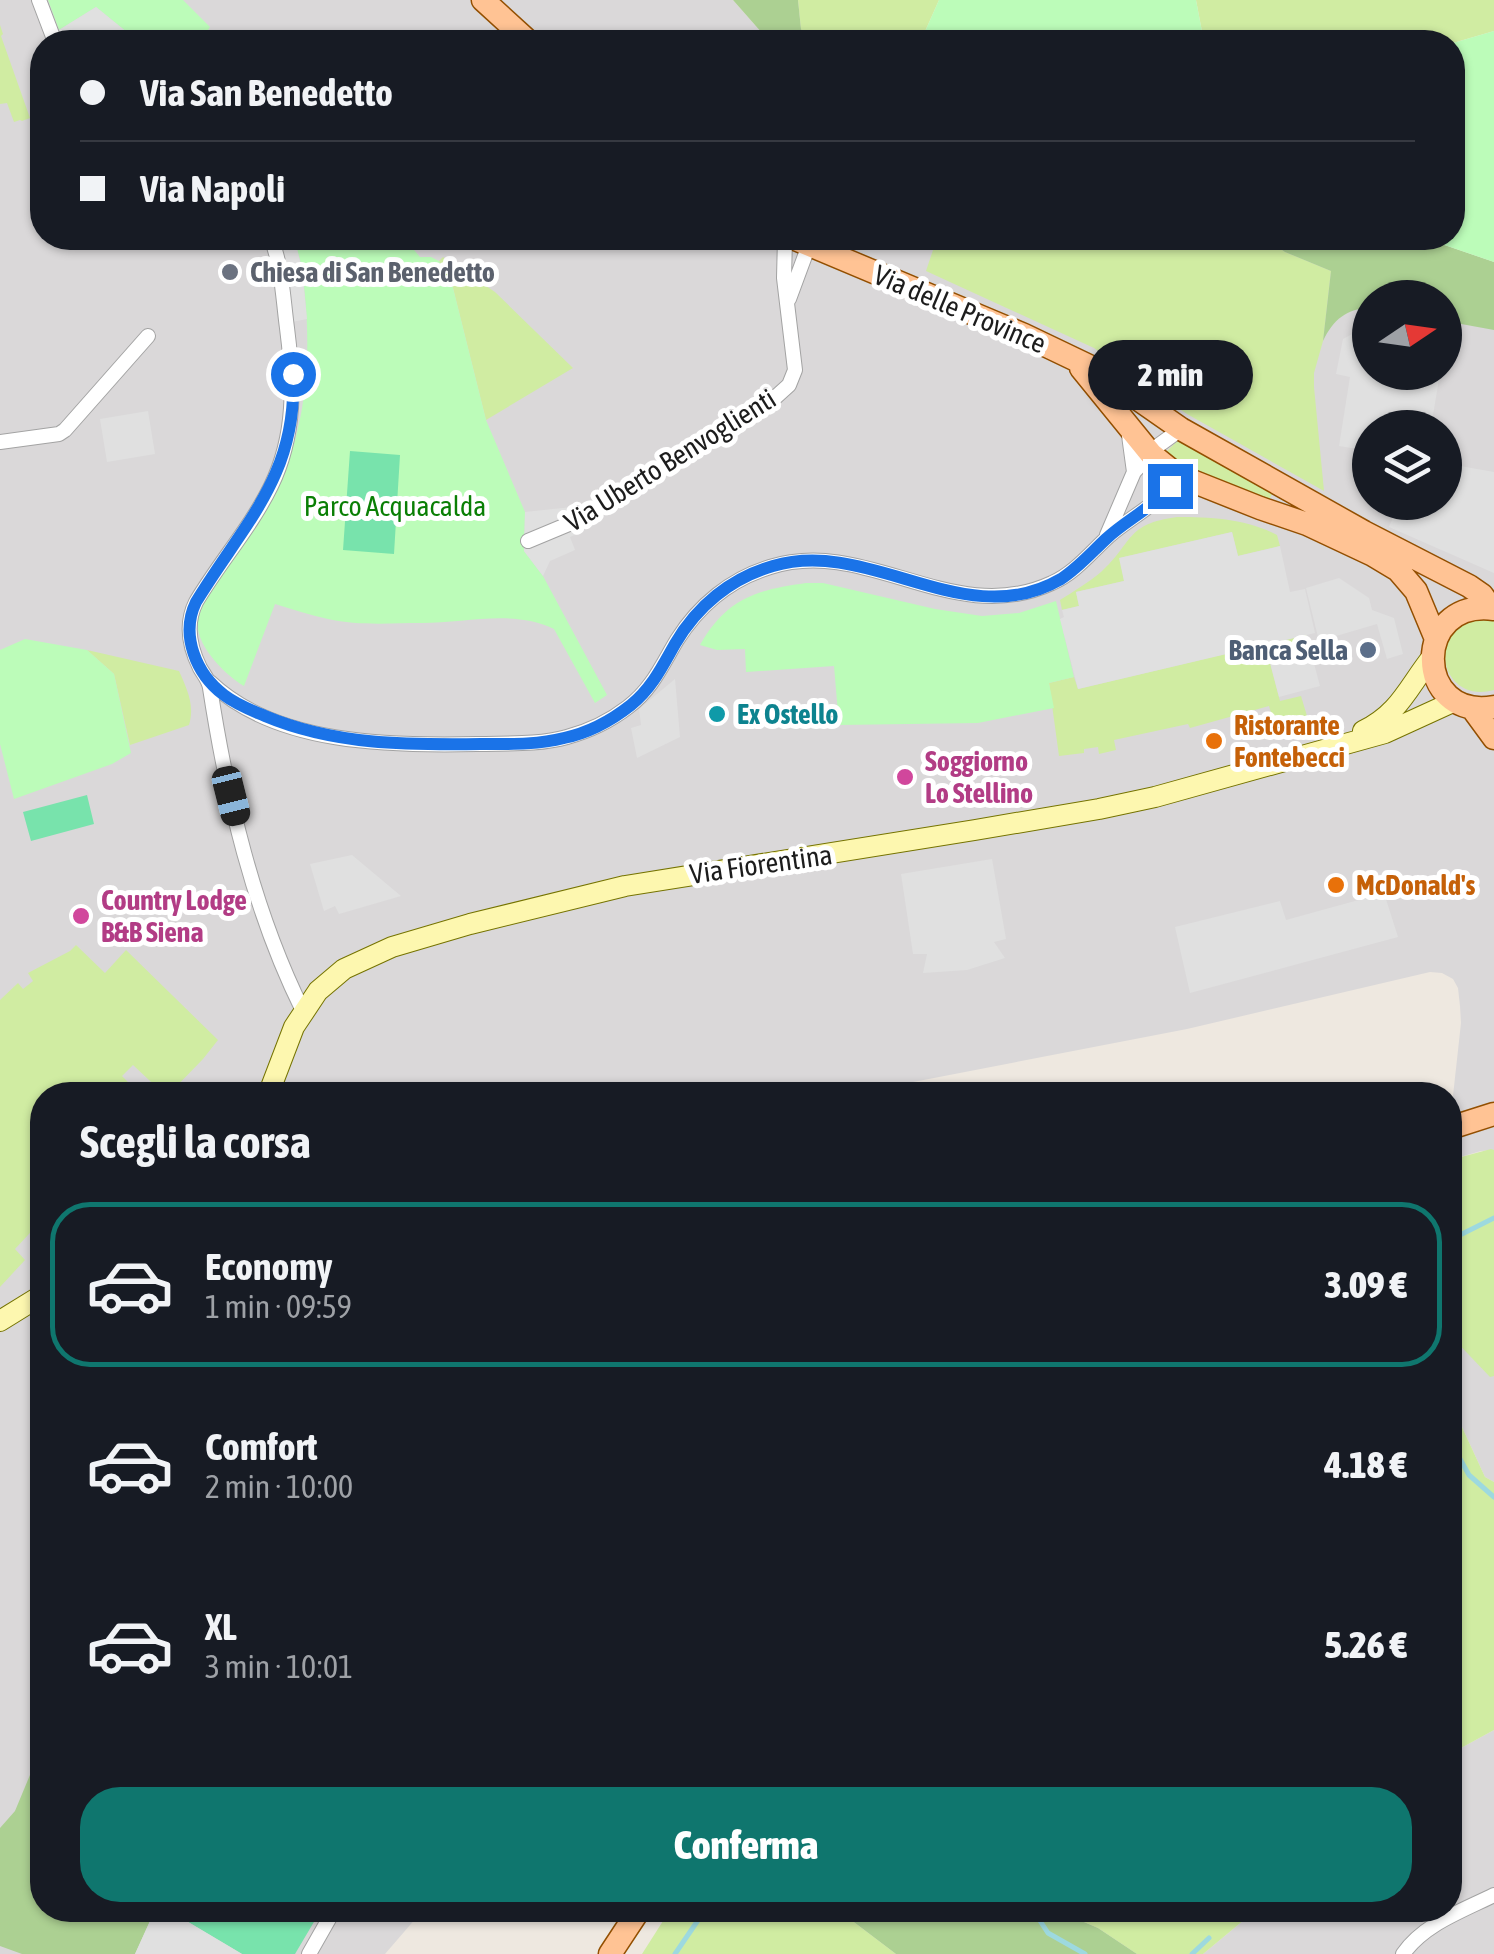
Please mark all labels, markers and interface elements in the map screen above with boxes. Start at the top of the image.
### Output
text: Via San Benedetto [140,71,393,114]
text: Via Napoli [140,167,285,210]
place label: Chiesa di San Benedetto [250,256,495,288]
street label: Via delle Province [869,258,1051,360]
marker: Chiesa di San Benedetto [219,261,241,283]
north arrow [1352,280,1462,390]
map controls [1352,280,1462,520]
callout: 2 min [1088,341,1252,411]
route start [271,352,316,397]
text: 2 min [1138,356,1203,393]
street label: Via Uberto Benvoglienti [558,382,782,538]
button: layers [1352,410,1462,520]
route end [1148,464,1193,509]
park label: Parco Acquacalda [304,490,486,522]
place label: Banca Sella [1229,634,1348,666]
marker: Banca Sella [1357,639,1379,661]
place label: Ex Ostello [737,698,839,730]
marker: Ex Ostello [706,703,728,725]
place label: Ristorante Fontebecci [1234,709,1345,773]
marker: Ristorante Fontebecci [1203,730,1225,752]
place label: Soggiorno Lo Stellino [925,745,1033,809]
car [209,763,253,829]
marker: Soggiorno Lo Stellino [894,766,916,788]
street label: Via Fiorentina [688,838,834,890]
place label: McDonald's [1356,869,1476,901]
marker: McDonald's [1325,874,1347,896]
place label: Country Lodge B&B Siena [101,884,247,948]
marker: Country Lodge B&B Siena [70,905,92,927]
text: Scegli la corsa [80,1116,311,1168]
icon: car [85,1240,175,1330]
text: Economy [205,1245,332,1288]
text: 3.09 € [1324,1263,1407,1306]
text: 1 min · 09:59 [205,1288,352,1325]
icon: car [85,1420,175,1510]
text: Comfort [205,1425,317,1468]
text: 4.18 € [1324,1443,1407,1486]
text: 2 min · 10:00 [205,1468,353,1505]
icon: car [85,1600,175,1690]
text: XL [205,1605,237,1648]
text: 5.26 € [1324,1623,1407,1666]
text: 3 min · 10:01 [205,1648,353,1685]
button: Conferma [80,1787,1412,1902]

